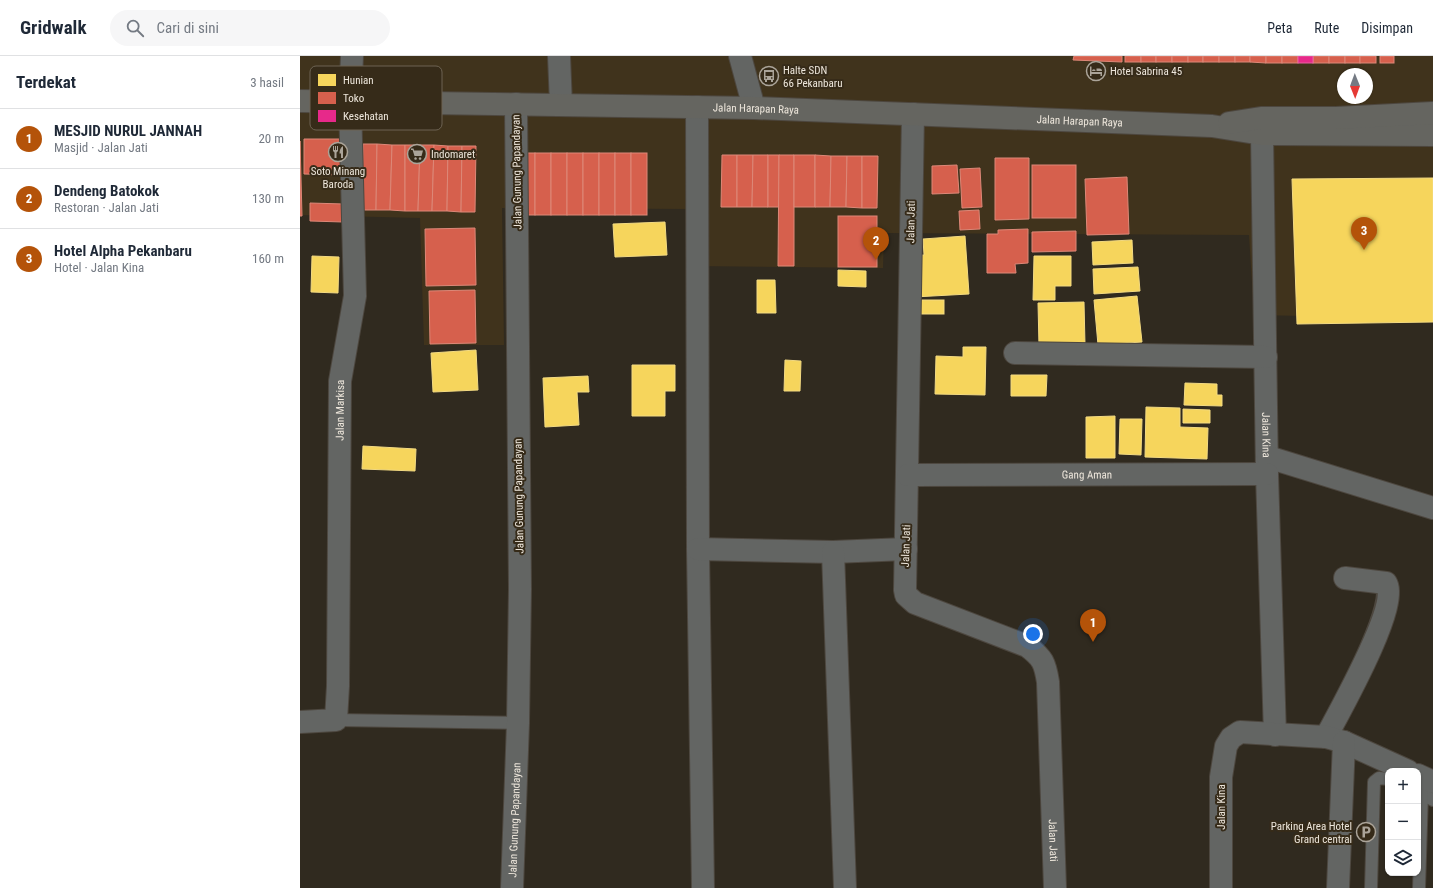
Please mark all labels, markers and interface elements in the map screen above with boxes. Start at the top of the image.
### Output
search box [110,10,390,46]
text: Gridwalk [20,16,86,39]
icon: search [124,17,146,39]
text: Cari di sini [156,19,219,37]
text: Peta [1267,20,1292,36]
text: Rute [1314,20,1339,36]
text: Disimpan [1361,20,1413,36]
hotel icon: Hotel Sabrina 45 [1085,60,1107,82]
place label: Halte SDN 66 Pekanbaru [783,64,843,90]
bus stop icon: Halte SDN 66 Pekanbaru [758,65,780,87]
place label: Hotel Sabrina 45 [1110,65,1182,78]
legend [310,66,442,130]
north arrow [1337,68,1373,104]
text: Terdekat [16,72,76,92]
text: Hunian [343,74,374,87]
text: 3 hasil [250,75,284,90]
text: Toko [343,92,365,105]
street label: Jalan Harapan Raya [713,101,799,116]
text: Kesehatan [343,110,389,123]
street label: Jalan Harapan Raya [1036,113,1123,129]
street label: Jalan Gunung Papandayan [509,114,525,230]
text: MESJID NURUL JANNAH [54,122,202,140]
text: 1 [26,131,32,146]
text: 20 m [258,131,284,146]
text: Masjid · Jalan Jati [54,140,148,155]
restaurant icon: Soto Minang Baroda [327,141,349,163]
supermarket icon: Indomaret [406,143,428,165]
place label: Indomaret [431,148,475,161]
place label: Soto Minang Baroda [311,165,365,191]
text: Dendeng Batokok [54,182,159,200]
text: 2 [26,191,32,206]
text: 130 m [252,191,284,206]
text: Restoran · Jalan Jati [54,200,159,215]
street label: Jalan Jati [904,201,918,243]
pin: 3 [1351,217,1377,250]
pin: 2 [863,227,889,260]
text: Hotel Alpha Pekanbaru [54,242,192,260]
text: 3 [26,251,32,266]
text: 160 m [252,251,284,266]
text: Hotel · Jalan Kina [54,260,144,275]
street label: Jalan Markisa [333,380,347,441]
street label: Jalan Kina [1260,412,1273,458]
street label: Jalan Gunung Papandayan [511,438,527,554]
street label: Gang Aman [1062,468,1112,481]
street label: Jalan Jati [899,524,913,568]
pin: 1 [1080,609,1106,642]
your location [1023,624,1043,644]
street label: Jalan Gunung Papandayan [506,762,523,878]
map controls [1385,768,1421,876]
button: + [1385,768,1421,804]
street label: Jalan Kina [1215,784,1228,830]
button: − [1385,804,1421,840]
street label: Jalan Jati [1046,819,1061,862]
place label: Parking Area Hotel Grand central [1271,820,1352,846]
parking icon: Parking Area Hotel Grand central [1355,821,1377,843]
button: layers [1385,840,1421,876]

